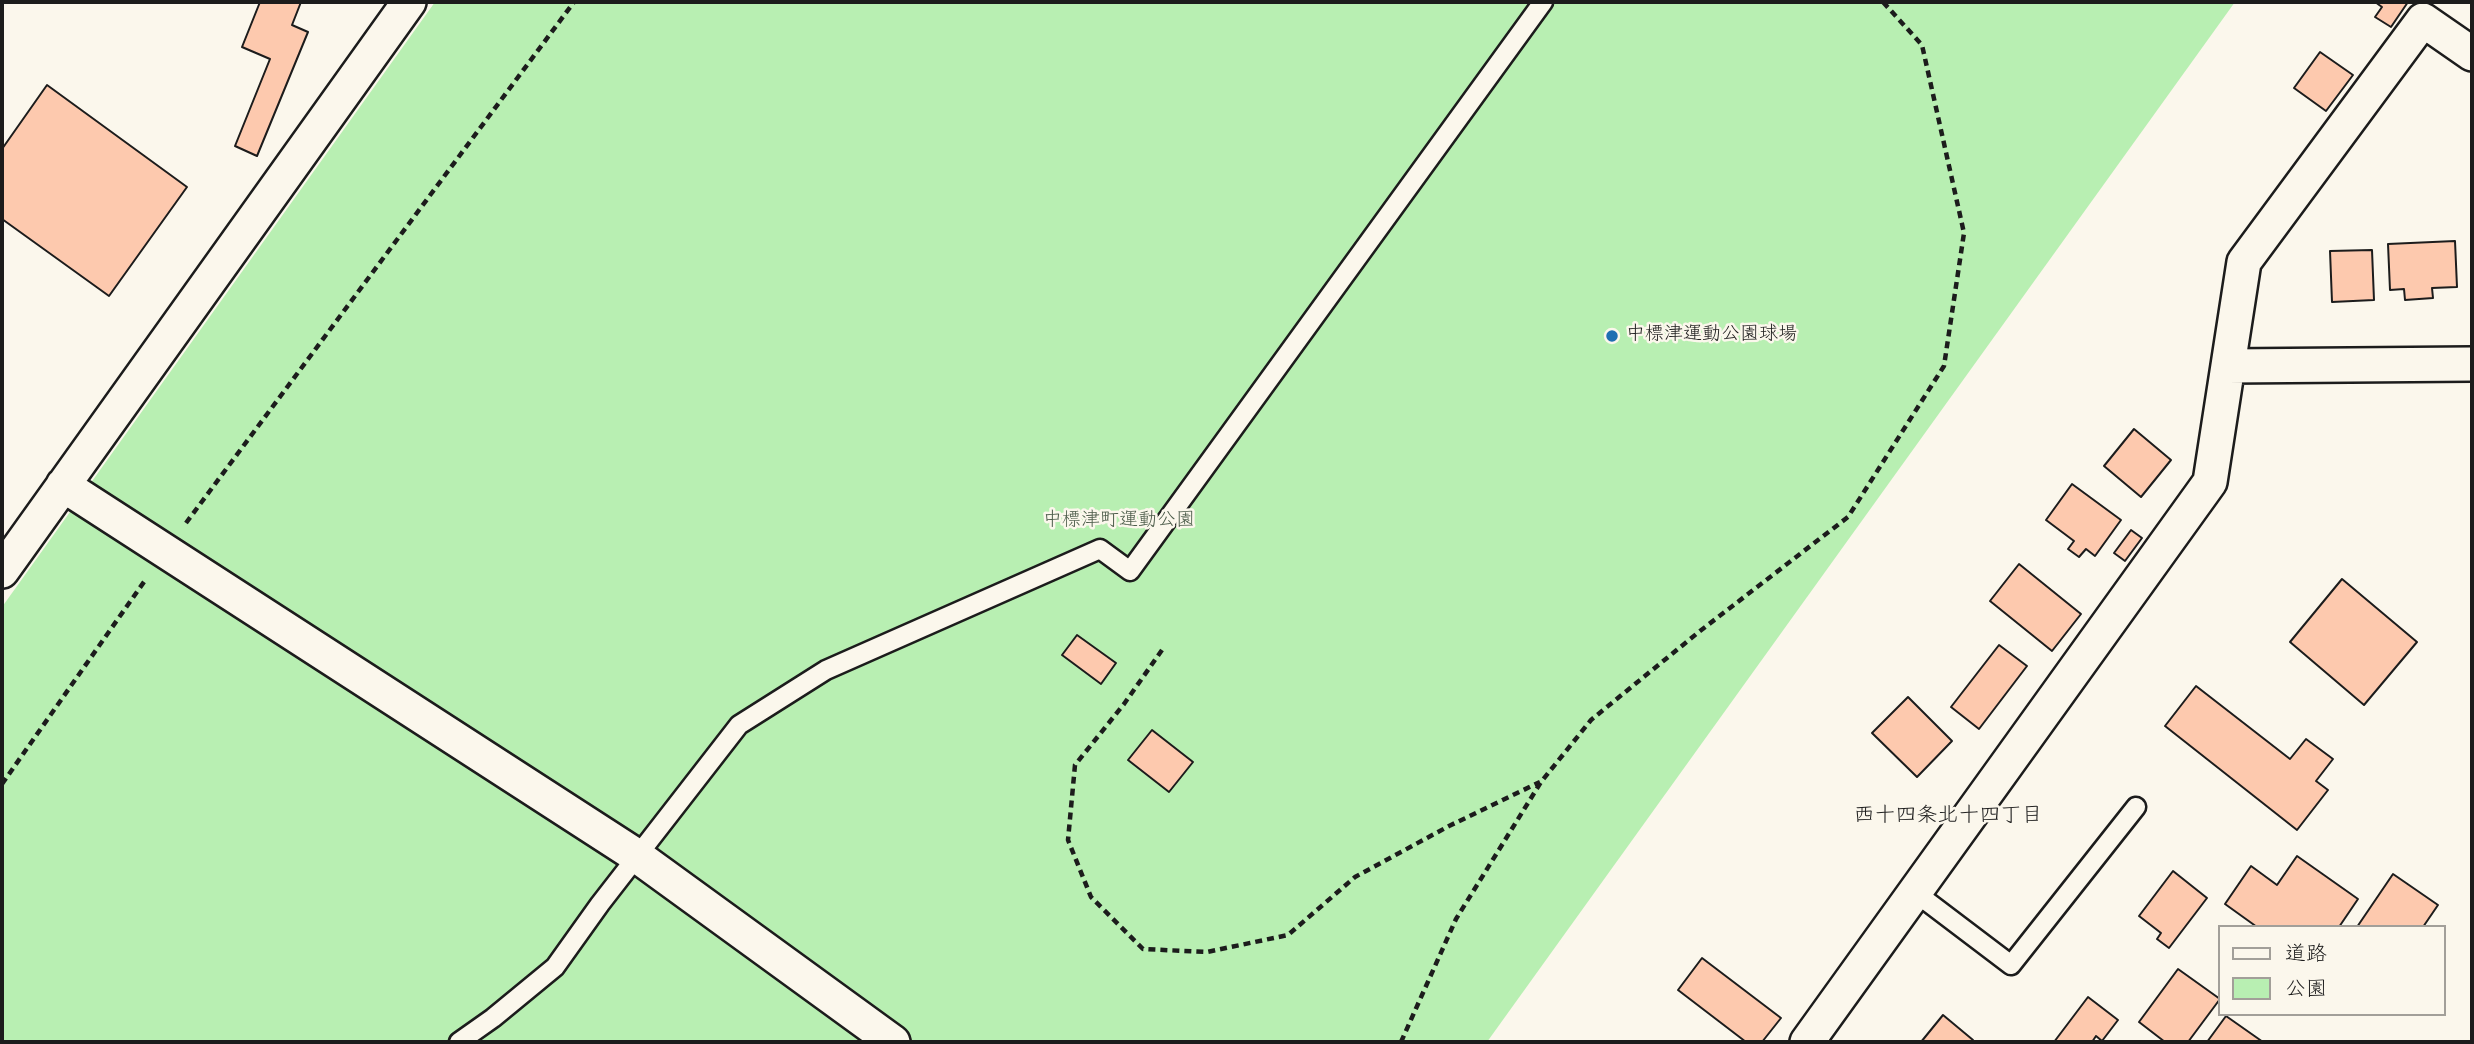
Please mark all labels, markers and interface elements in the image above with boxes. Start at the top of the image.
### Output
place label: 中標津運動公園球場 [1626,325,1797,347]
marker: 中標津運動公園球場 [1604,328,1620,344]
park label: 中標津町運動公園 [1043,511,1195,533]
district label: 西十四条北十四丁目 [1854,804,2042,830]
legend [2218,925,2446,1016]
text: 道路 [2285,938,2327,971]
text: 公園 [2285,973,2327,1006]

